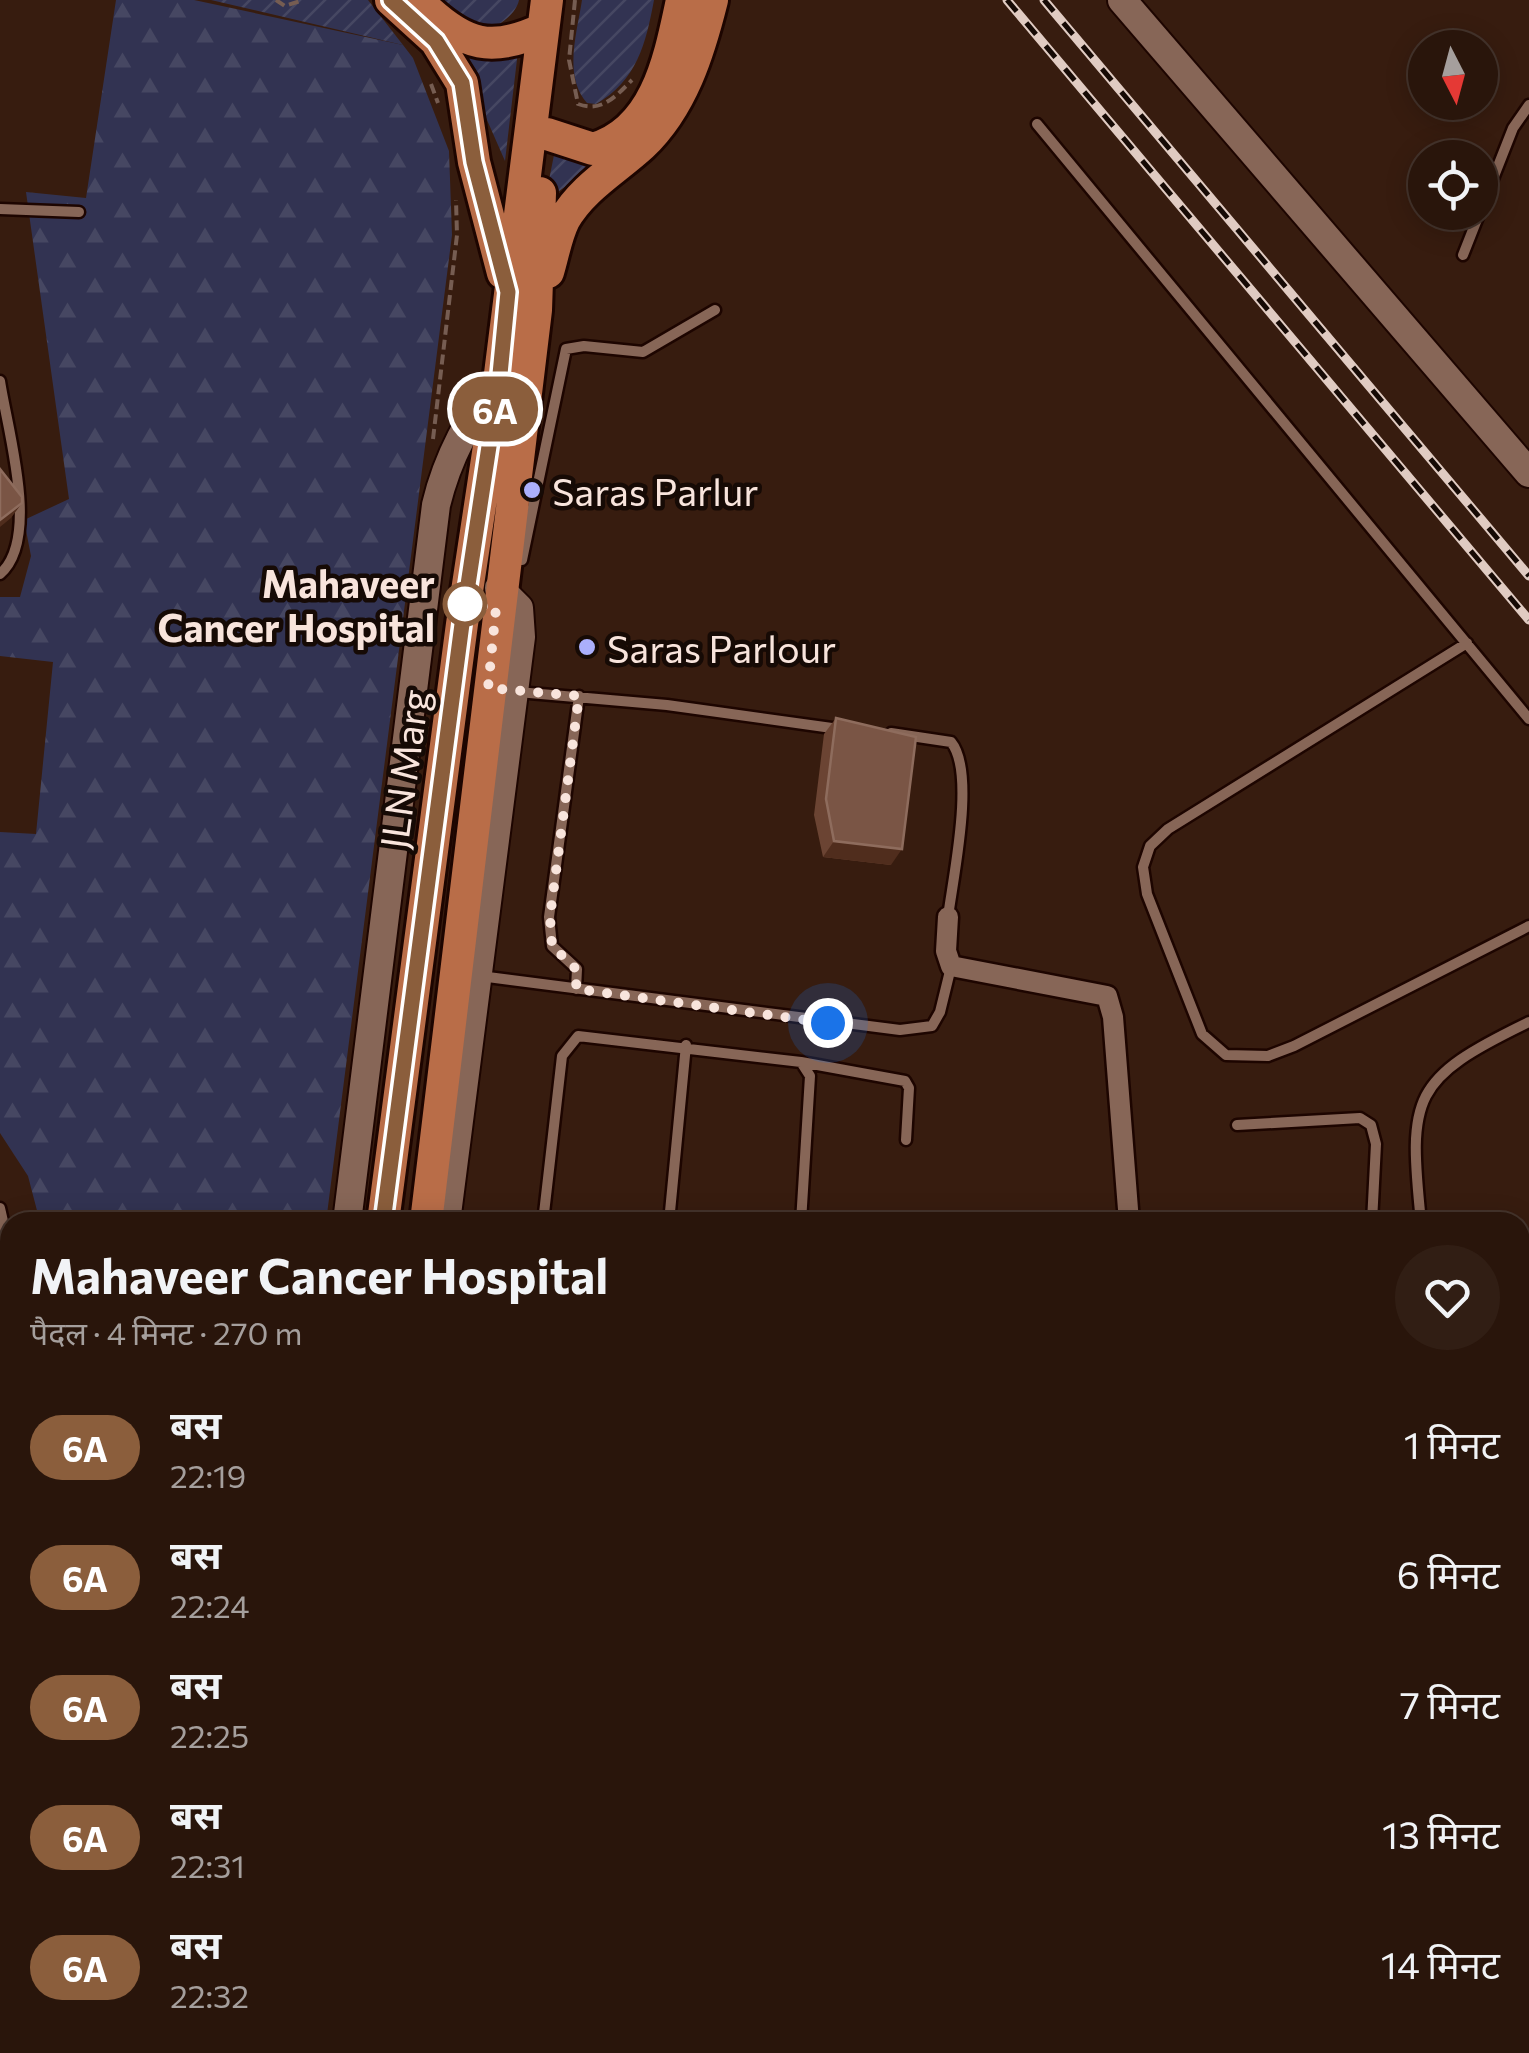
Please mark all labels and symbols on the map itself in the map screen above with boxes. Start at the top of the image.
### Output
north arrow [1408,30,1498,120]
line badge: 6A [450,376,540,442]
place label: Saras Parlur [552,467,758,514]
marker: Saras Parlur [521,479,543,501]
place label: Mahaveer Cancer Hospital [158,559,435,650]
marker: Mahaveer Cancer Hospital [444,583,486,625]
place label: Saras Parlour [607,624,836,671]
marker: Saras Parlour [576,636,598,658]
street label: JLN Marg [369,686,437,852]
your location [803,998,853,1048]

